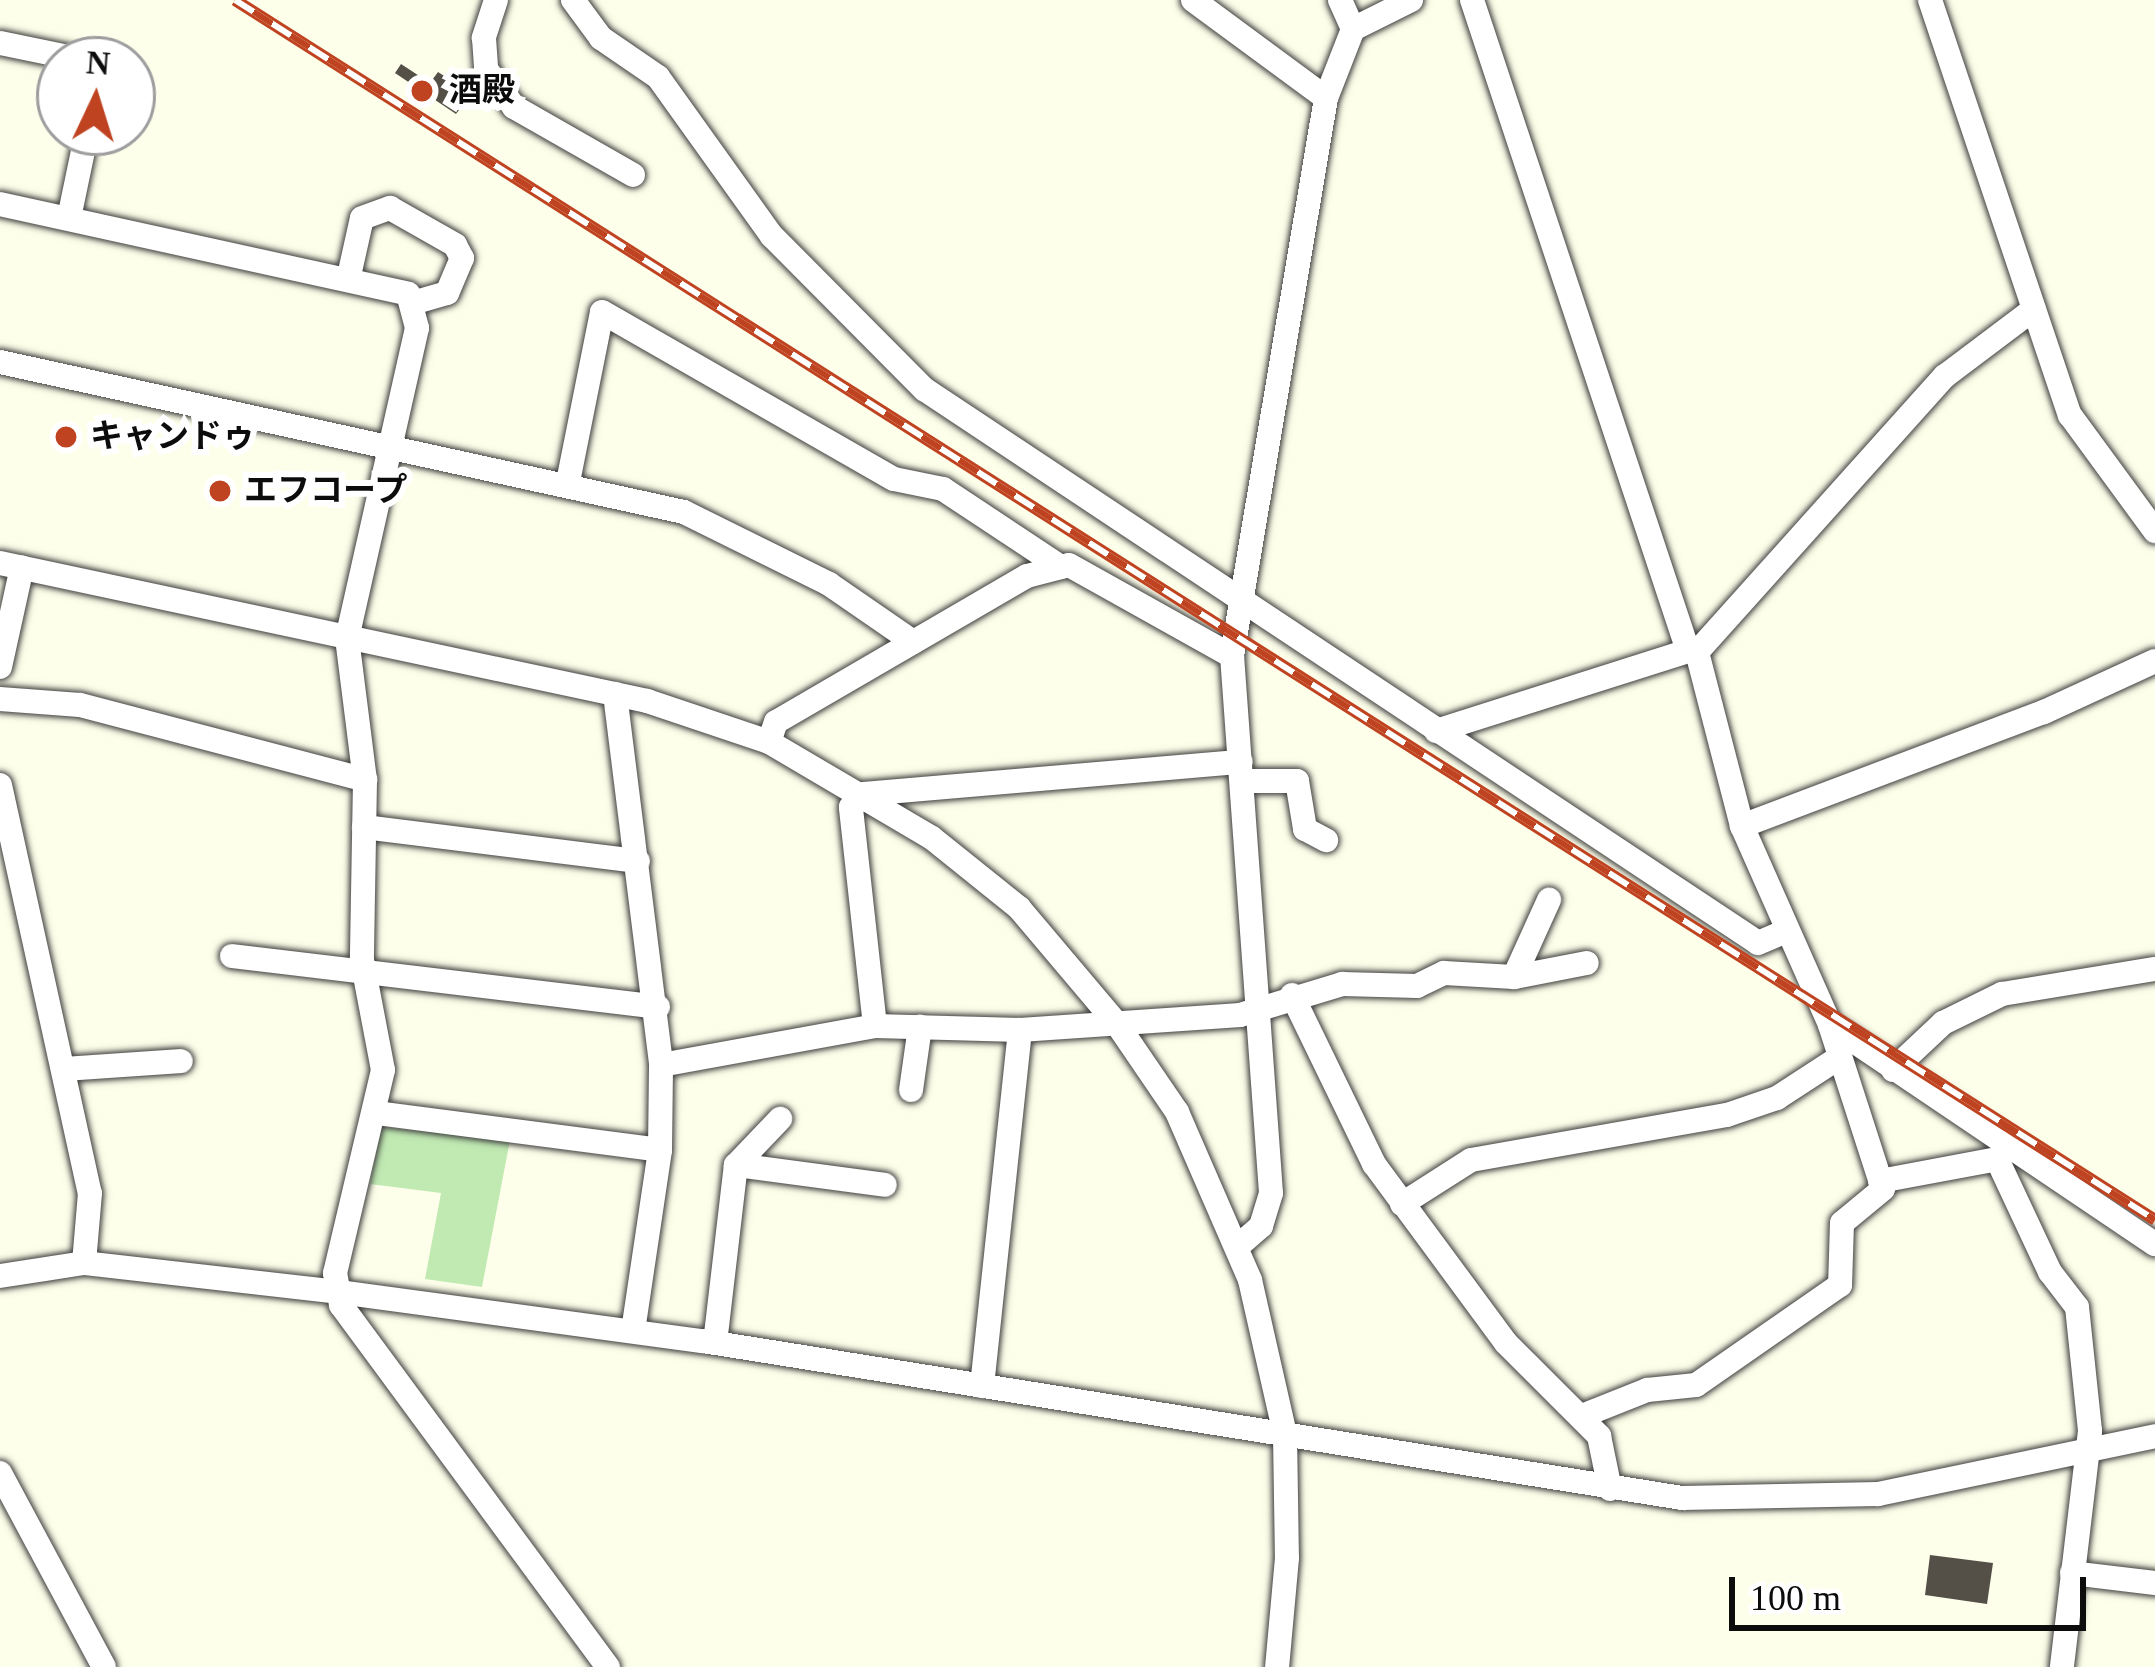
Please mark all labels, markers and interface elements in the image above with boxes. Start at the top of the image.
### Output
north arrow [36,36,156,156]
text: N [85,44,111,82]
place label: 酒殿 [449,71,515,111]
marker: 酒殿 [406,75,438,107]
place label: キャンドゥ [90,417,255,457]
marker: キャンドゥ [53,424,79,450]
place label: エフコープ [244,471,409,511]
marker: エフコープ [207,478,233,504]
scale bar [1735,1553,2092,1627]
text: 100 m [1750,1578,1841,1618]

